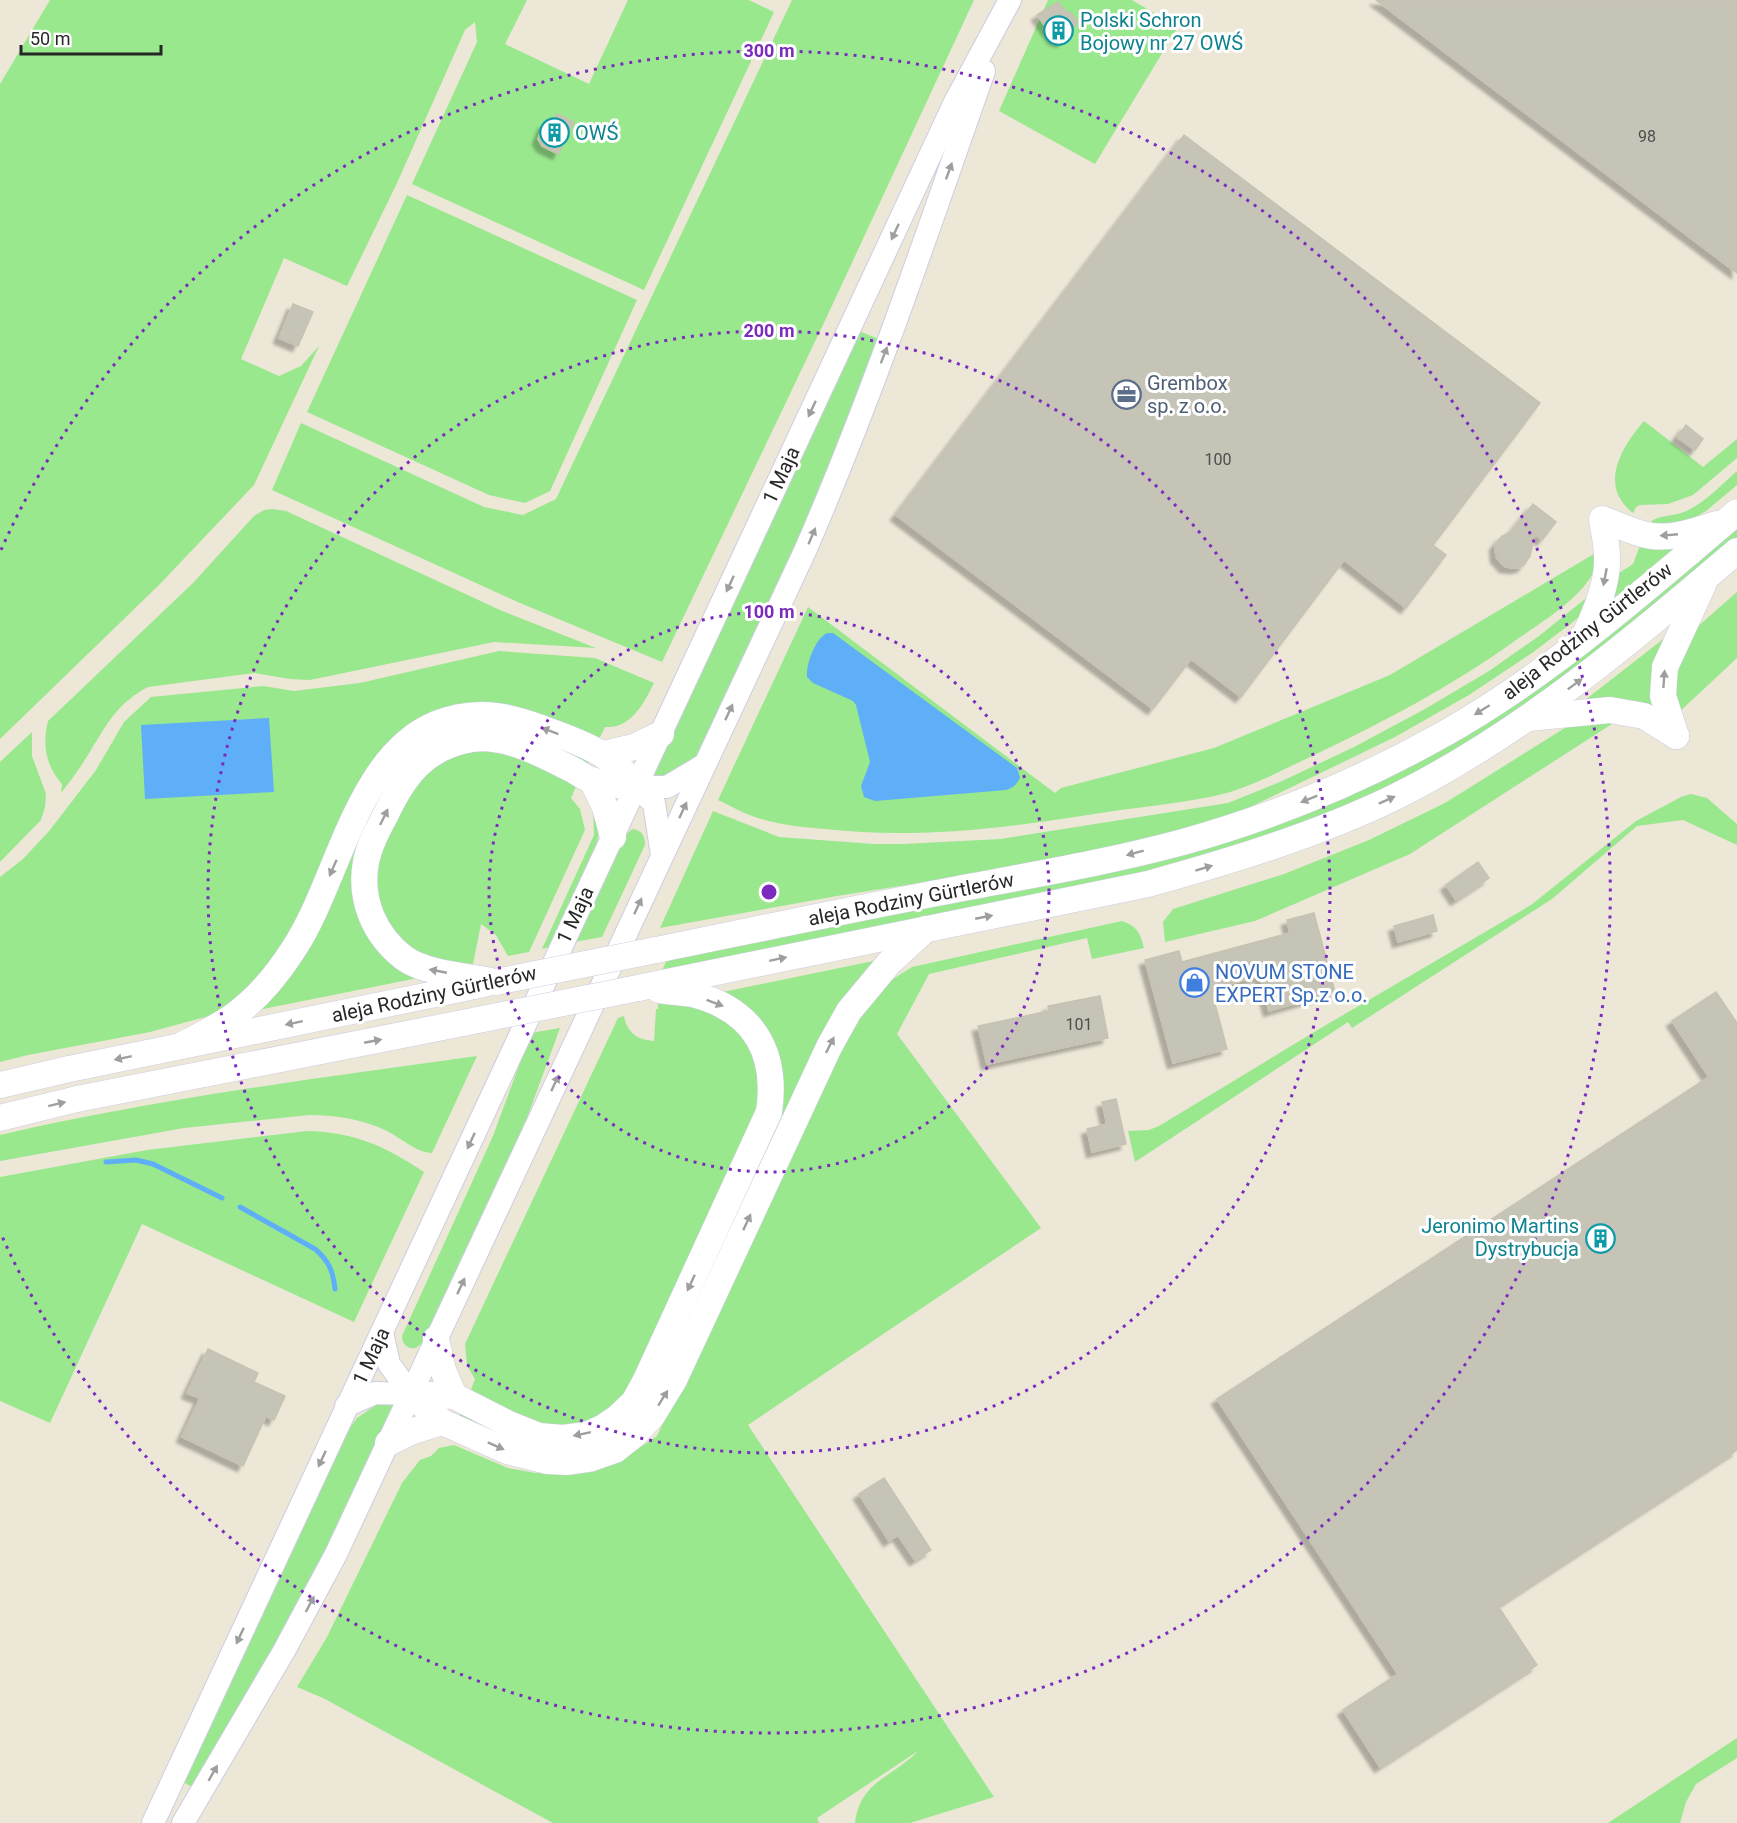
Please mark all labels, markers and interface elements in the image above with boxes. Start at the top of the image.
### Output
place label: Polski Schron Bojowy nr 27 OWŚ [1080,8,1243,55]
building icon: Polski Schron Bojowy nr 27 OWŚ [1043,15,1075,47]
scale bar [21,18,160,56]
text: 50 m [30,28,70,49]
text: 300 m [743,40,795,61]
building icon: OWŚ [538,117,570,149]
place label: OWŚ [575,121,619,145]
house number: 98 [1638,127,1656,146]
one-way arrow [944,161,954,179]
one-way arrow [890,223,899,240]
text: 200 m [743,320,795,341]
one-way arrow [880,346,890,364]
place label: Grembox sp. z o.o. [1147,371,1228,418]
office icon: Grembox sp. z o.o. [1110,378,1142,410]
one-way arrow [808,400,817,417]
street label: 1 Maja [757,443,805,507]
house number: 100 [1205,450,1231,469]
one-way arrow [807,526,817,544]
one-way arrow [1659,530,1678,540]
street label: aleja Rodziny Gürtlerów [1497,557,1677,705]
one-way arrow [1600,568,1609,587]
one-way arrow [726,576,735,593]
text: 100 m [743,601,795,622]
one-way arrow [1659,670,1669,689]
one-way arrow [1567,677,1583,690]
one-way arrow [724,704,733,721]
one-way arrow [1474,704,1490,715]
one-way arrow [541,726,559,736]
one-way arrow [1300,795,1318,804]
one-way arrow [1378,796,1395,805]
one-way arrow [678,801,687,818]
one-way arrow [380,808,389,825]
one-way arrow [1126,849,1144,859]
one-way arrow [329,859,338,876]
one-way arrow [1195,863,1213,872]
street label: aleja Rodziny Gürtlerów [806,867,1016,931]
centre of rings [759,882,779,902]
street label: 1 Maja [551,883,599,947]
one-way arrow [633,898,642,915]
one-way arrow [975,913,994,922]
one-way arrow [768,954,787,963]
place label: NOVUM STONE EXPERT Sp.z o.o. [1215,960,1368,1007]
street label: aleja Rodziny Gürtlerów [329,961,539,1027]
one-way arrow [428,966,447,975]
shop icon: NOVUM STONE EXPERT Sp.z o.o. [1178,967,1210,999]
one-way arrow [707,999,725,1009]
house number: 101 [1066,1015,1092,1034]
one-way arrow [285,1019,304,1028]
one-way arrow [364,1036,383,1045]
one-way arrow [825,1037,835,1054]
one-way arrow [113,1054,132,1063]
one-way arrow [551,1075,560,1092]
one-way arrow [48,1099,66,1109]
one-way arrow [466,1133,475,1150]
one-way arrow [743,1214,752,1231]
place label: Jeronimo Martins Dystrybucja [1421,1214,1579,1261]
building icon: Jeronimo Martins Dystrybucja [1584,1222,1616,1254]
one-way arrow [686,1274,695,1292]
one-way arrow [456,1277,465,1294]
street label: 1 Maja [347,1324,395,1388]
one-way arrow [658,1390,669,1406]
one-way arrow [572,1430,591,1439]
one-way arrow [487,1441,505,1451]
one-way arrow [317,1451,326,1468]
one-way arrow [305,1595,315,1613]
one-way arrow [235,1628,244,1645]
one-way arrow [207,1765,218,1781]

